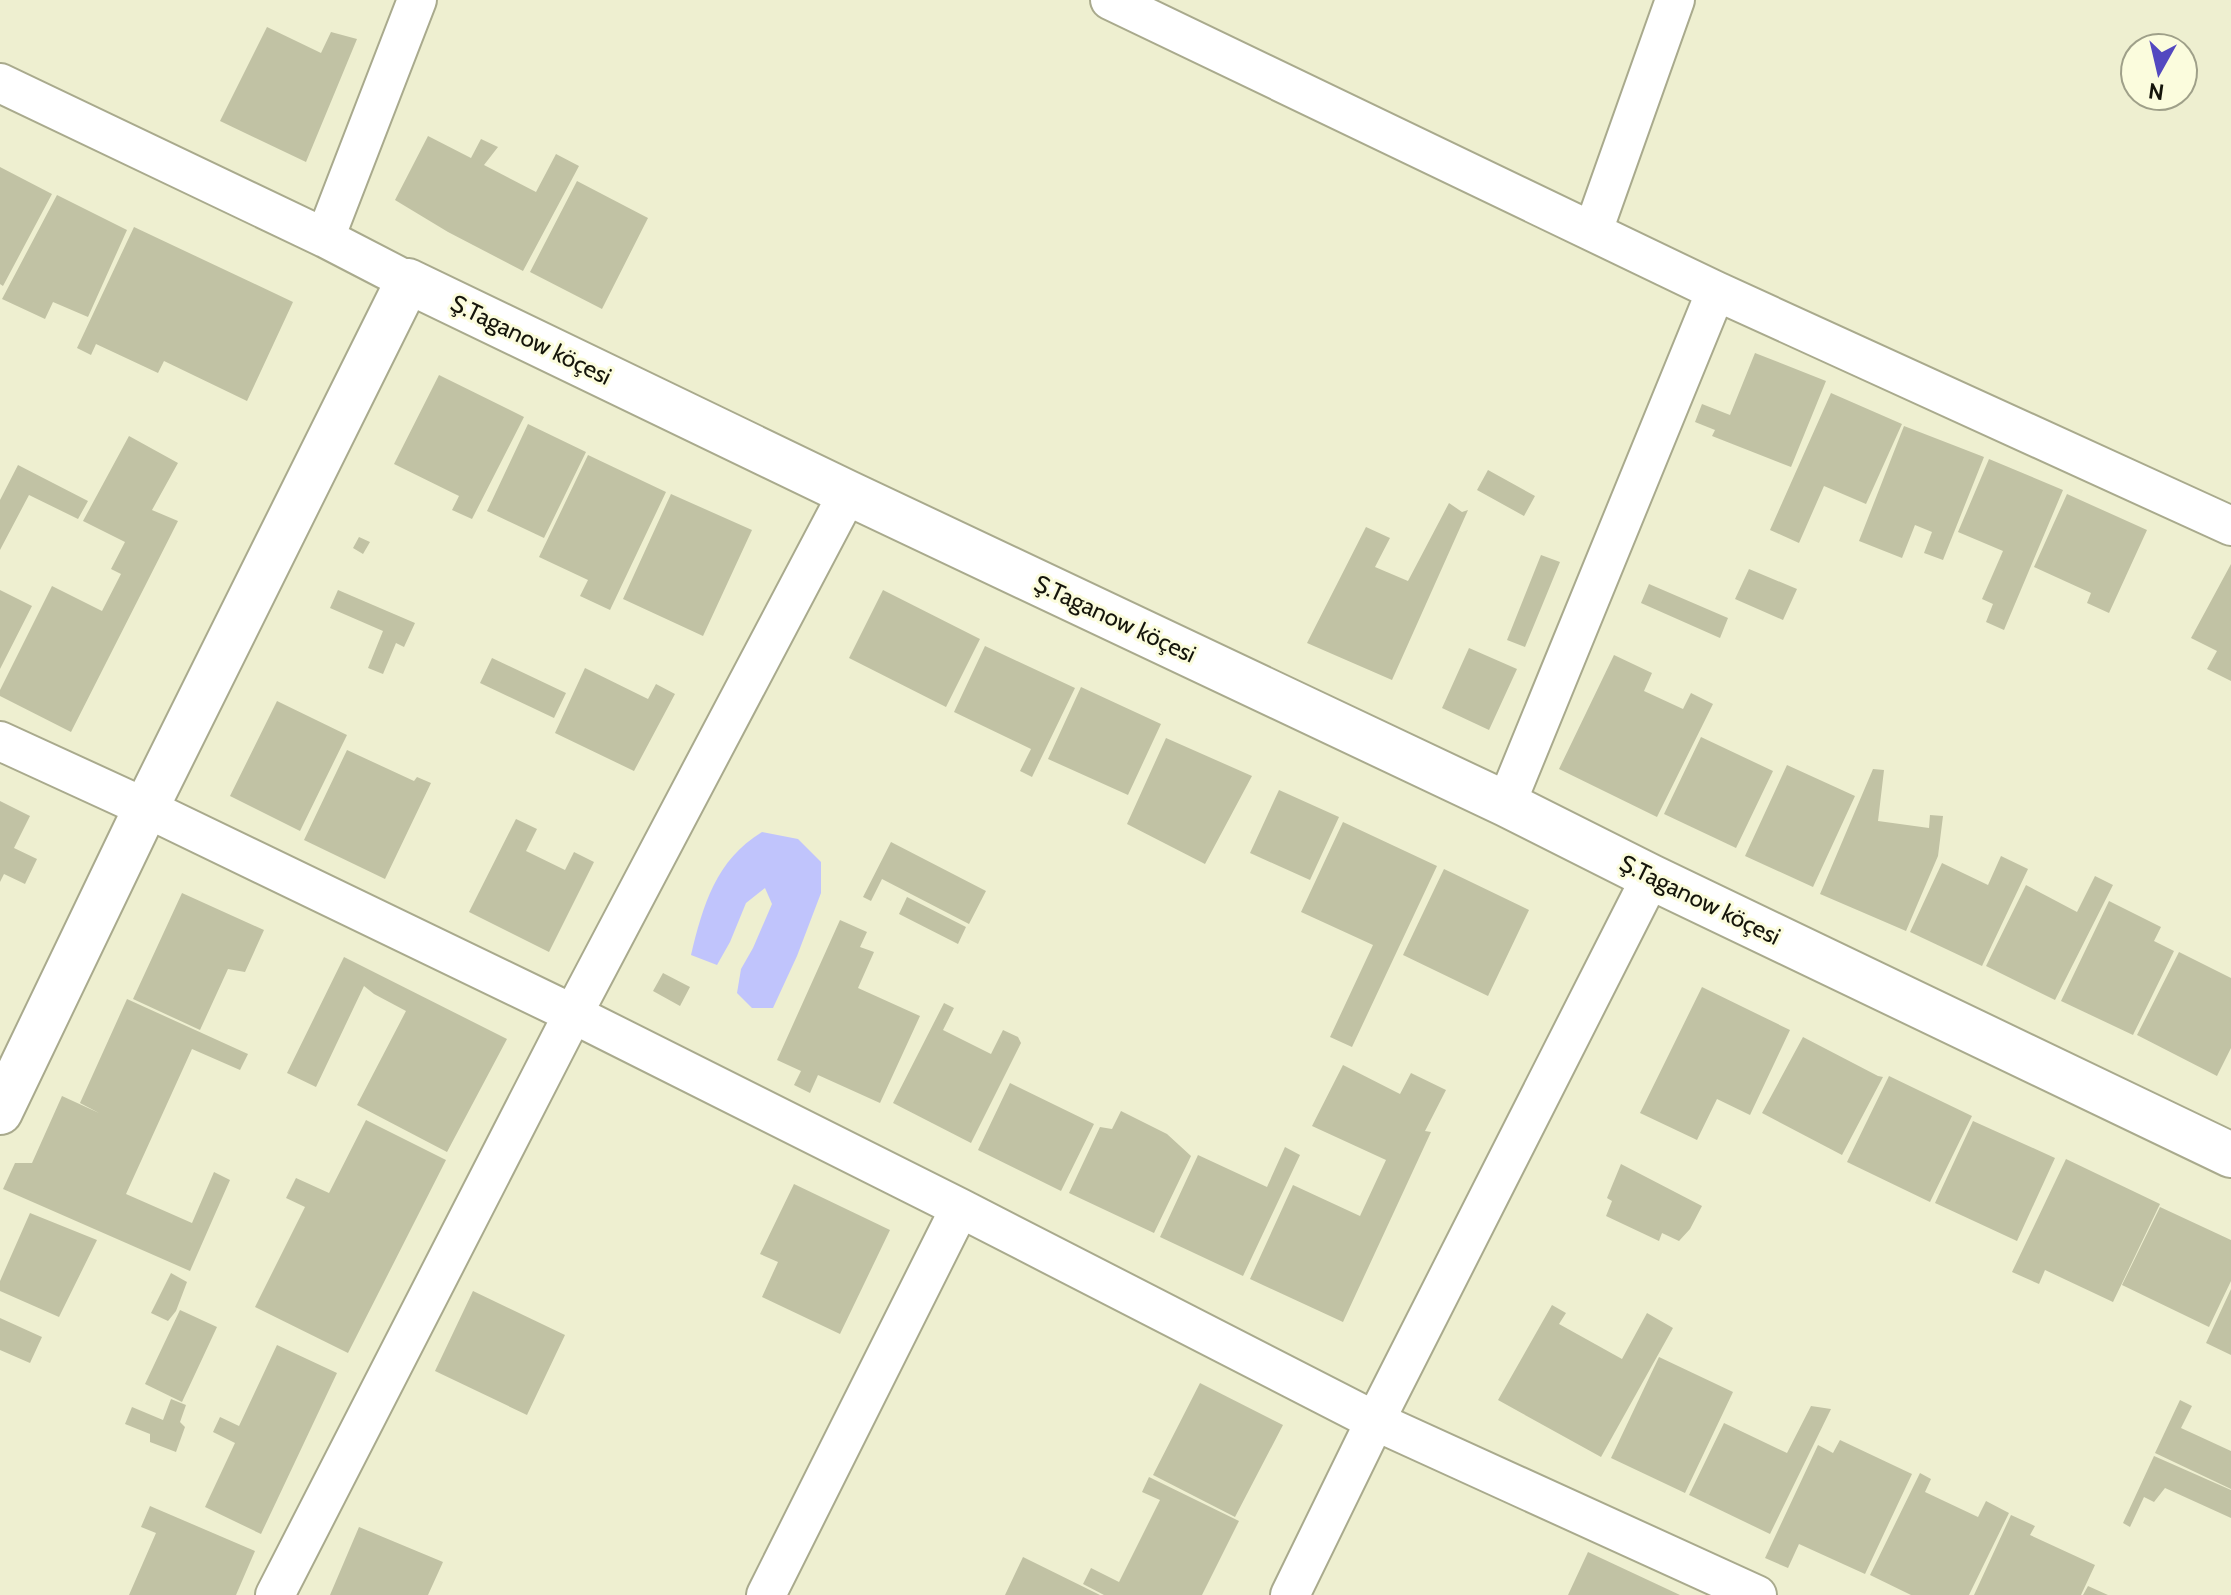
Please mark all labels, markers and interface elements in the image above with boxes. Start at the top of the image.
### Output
north arrow [2119,32,2199,112]
text: N [2147,77,2166,106]
street label: Ş.Taganow köçesi [446,288,616,391]
street label: Ş.Taganow köçesi [1030,568,1201,669]
street label: Ş.Taganow köçesi [1615,848,1785,951]

